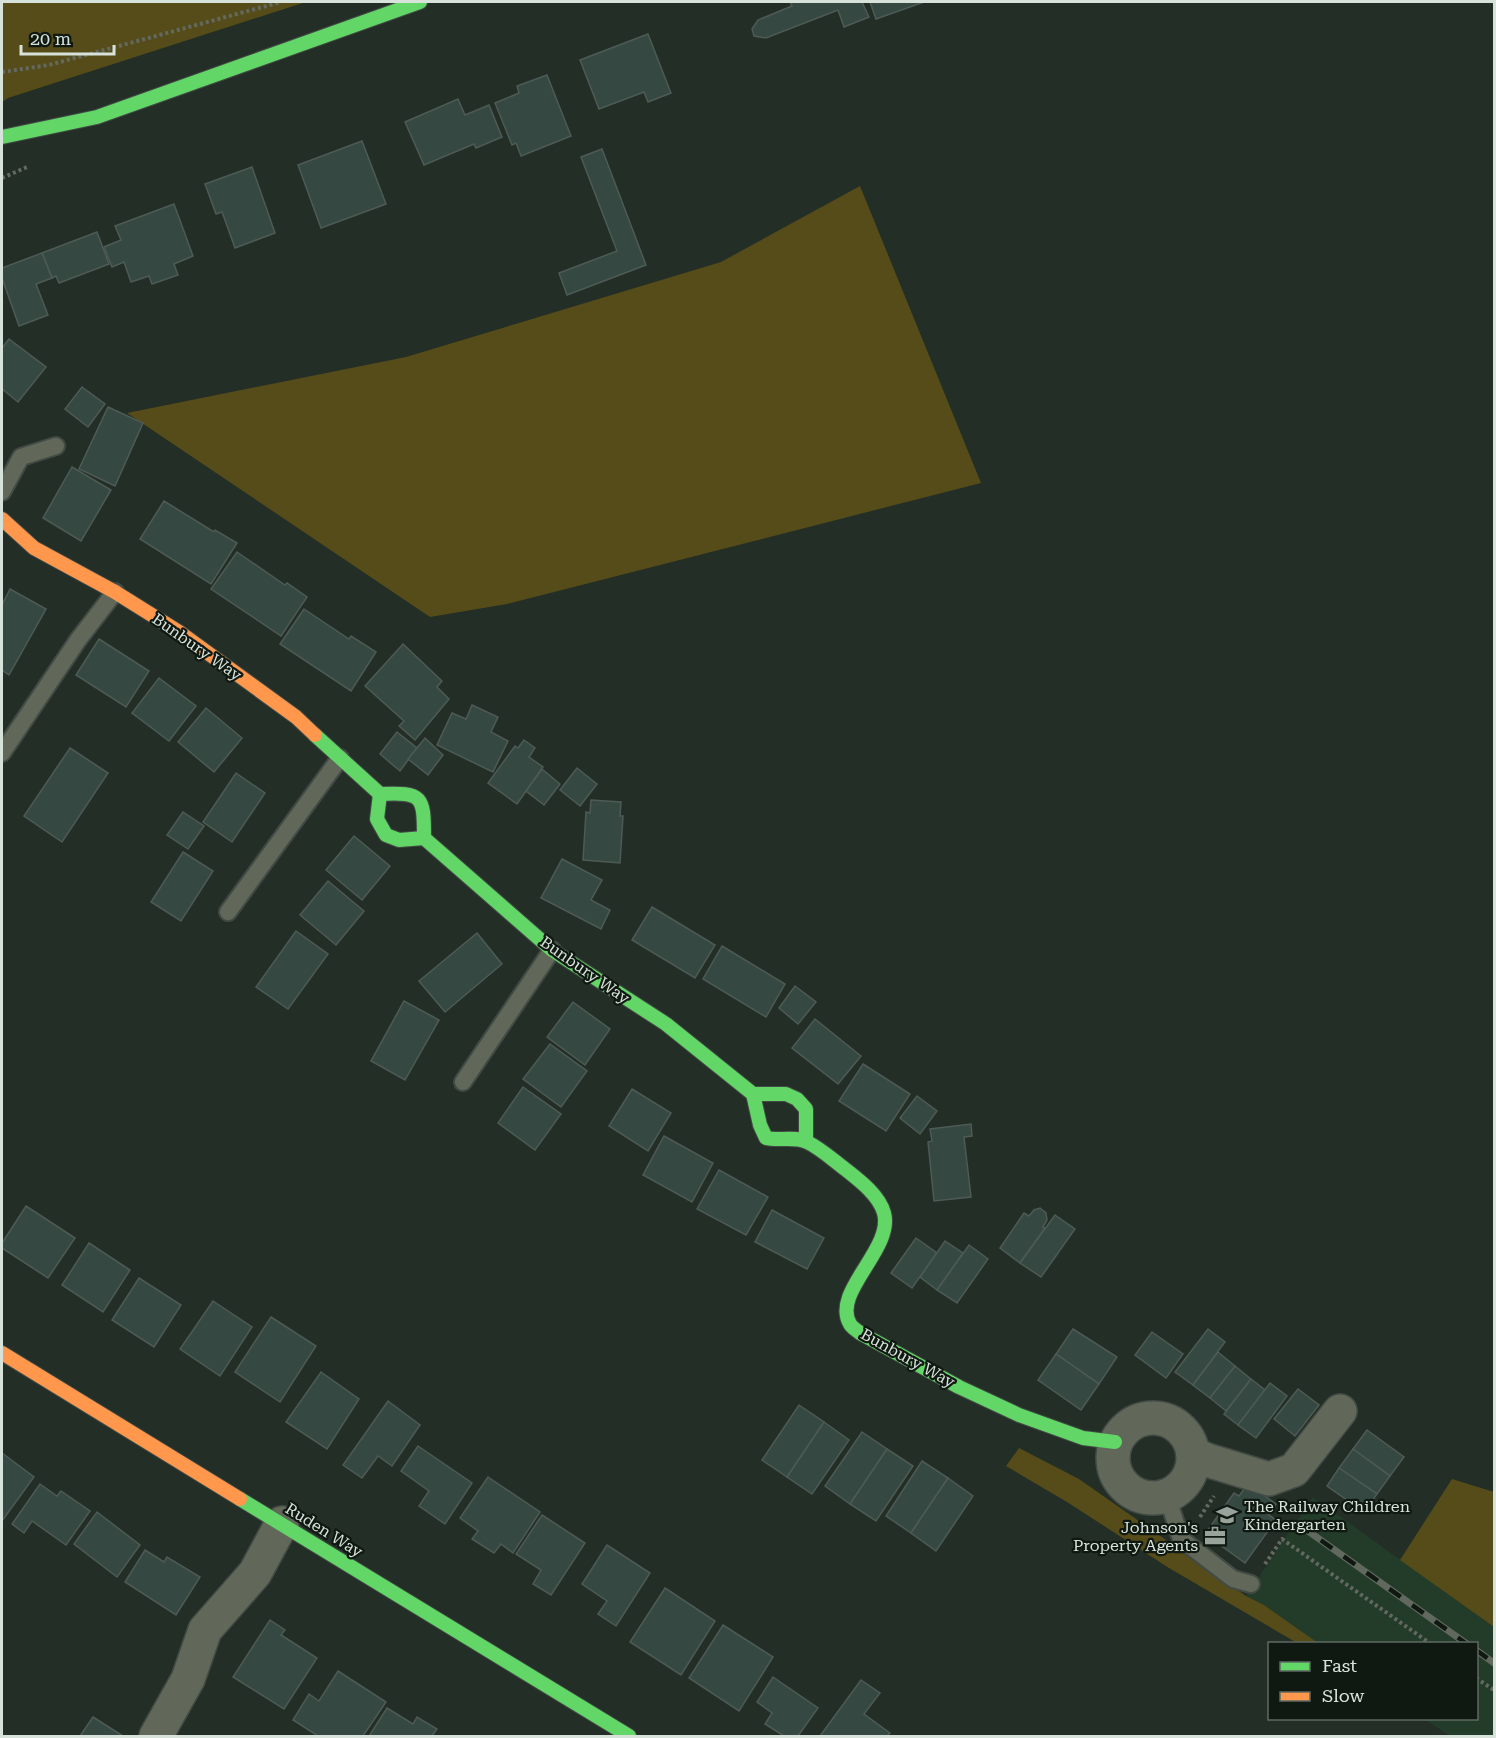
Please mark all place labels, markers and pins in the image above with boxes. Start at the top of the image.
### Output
place label: The Railway Children Kindergarten [1244,1497,1410,1534]
school or university icon: The Railway Children Kindergarten [1215,1503,1239,1527]
place label: Johnson's Property Agents [1073,1518,1198,1555]
office icon: Johnson's Property Agents [1203,1524,1227,1548]

